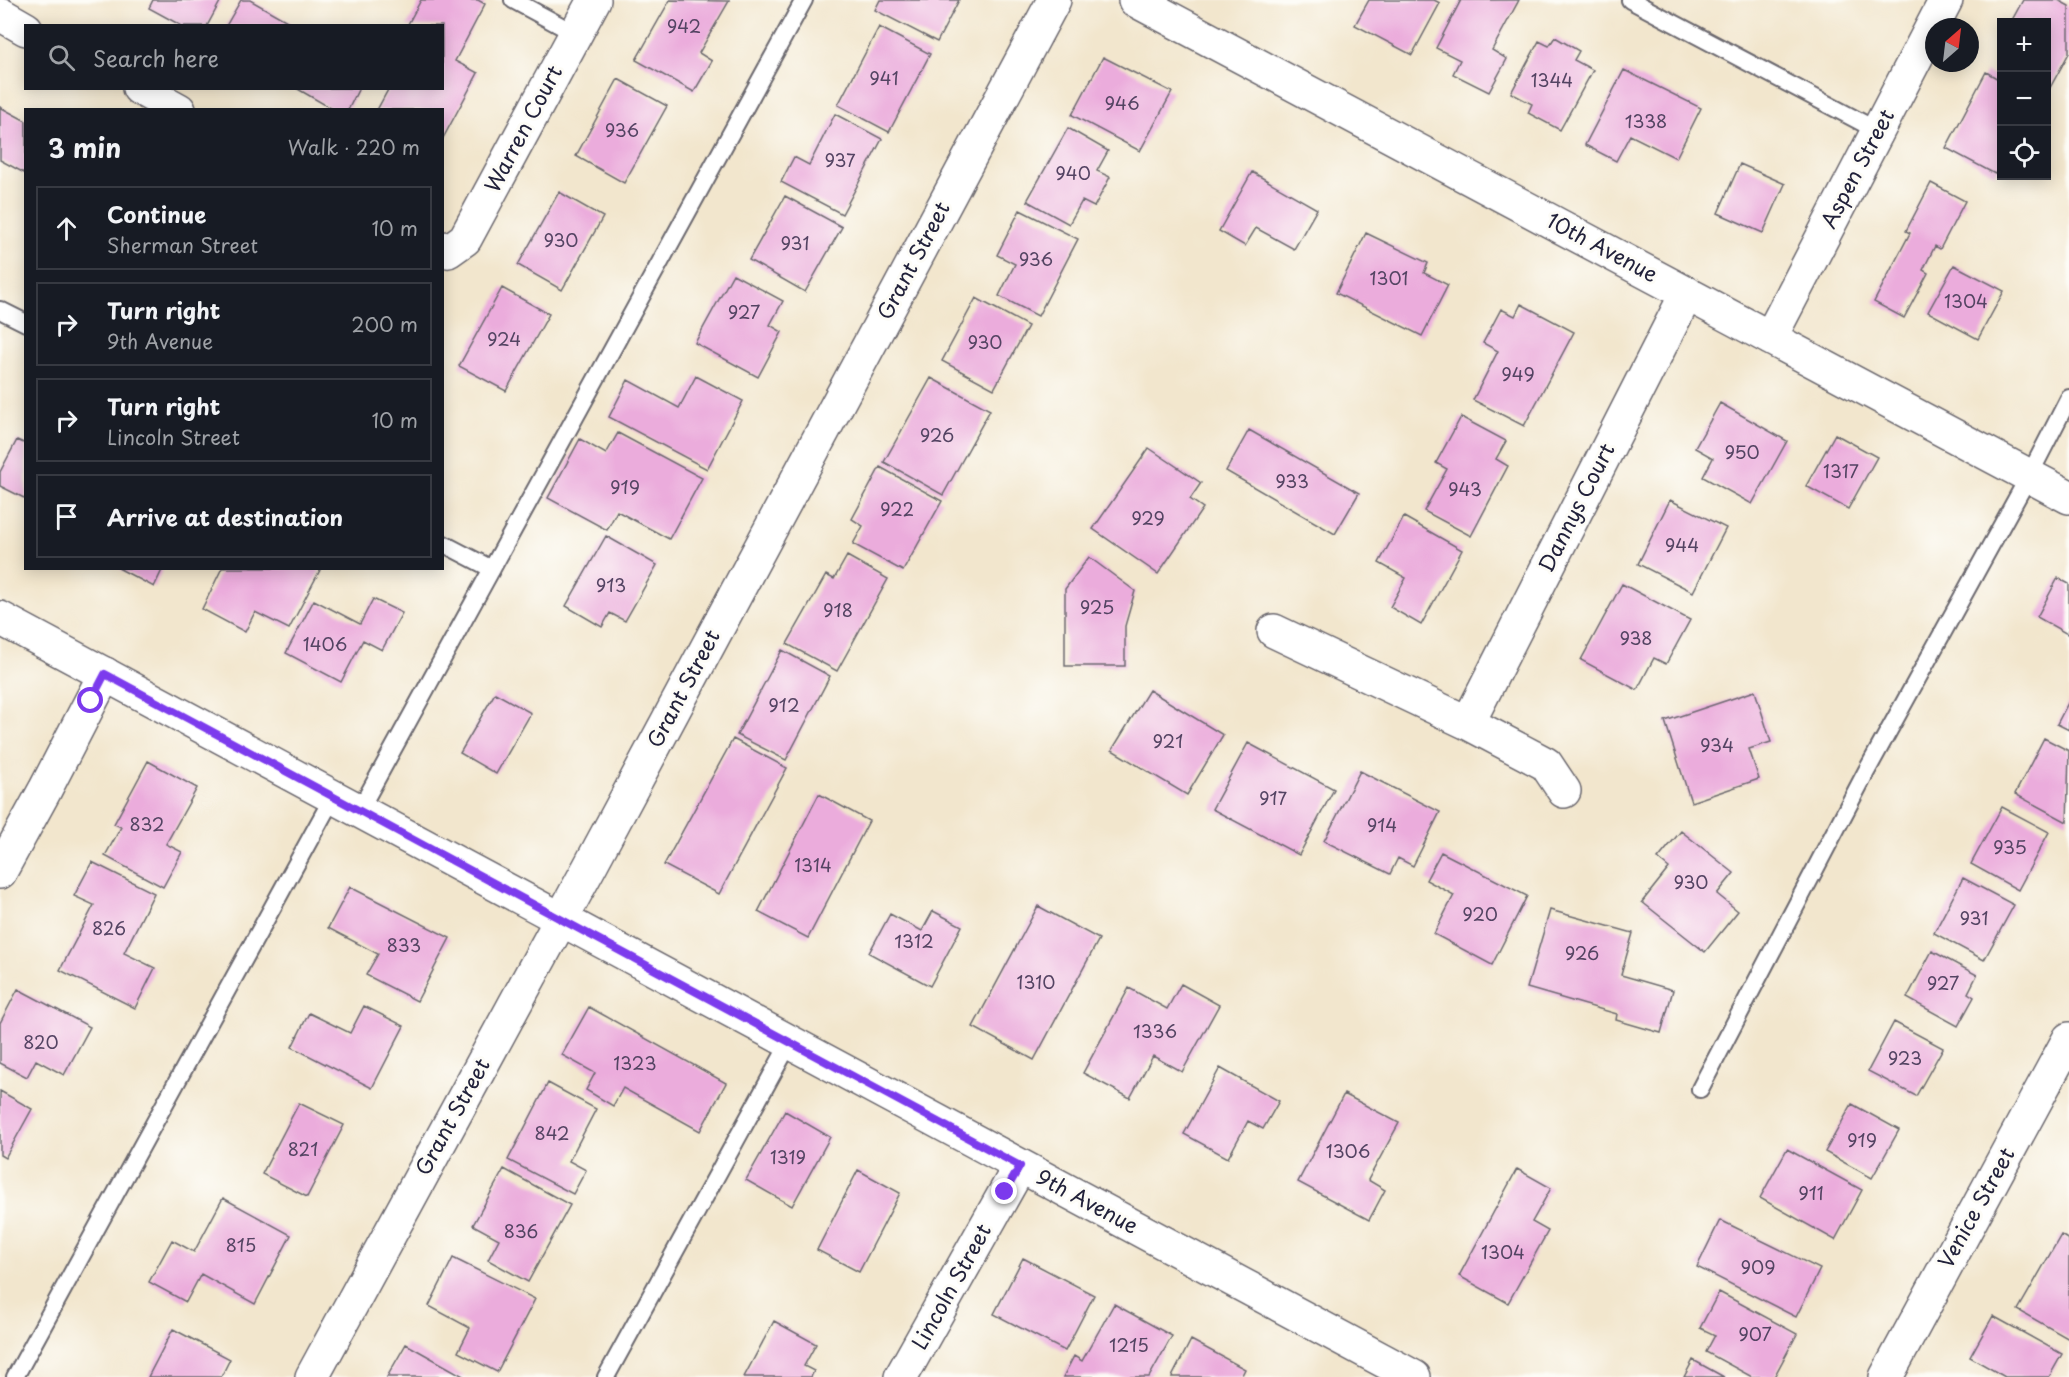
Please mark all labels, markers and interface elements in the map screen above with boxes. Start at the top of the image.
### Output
house number: 942 [667,12,701,39]
north arrow [1925,18,1979,72]
map controls [1997,18,2051,180]
button: + [1997,18,2051,72]
search box [24,24,444,90]
icon: search [45,41,78,74]
text: Search here [93,41,219,74]
street label: Warren Court [475,59,569,197]
house number: 941 [869,64,899,91]
house number: 1344 [1531,66,1573,93]
button: − [1997,72,2051,126]
house number: 946 [1104,89,1140,116]
street label: Aspen Street [1811,103,1901,233]
house number: 1338 [1625,107,1667,134]
house number: 936 [605,116,639,143]
button: locate [1997,126,2051,180]
text: 3 min [48,128,121,167]
text: Walk · 220 m [288,132,420,162]
house number: 937 [824,146,856,173]
house number: 940 [1055,159,1091,186]
street label: Grant Street [868,195,957,325]
text: Continue [107,197,206,230]
street label: 10th Avenue [1542,204,1664,289]
icon: ahead [50,212,83,245]
text: 10 m [371,213,418,243]
house number: 930 [543,226,579,253]
house number: 931 [781,229,809,256]
text: Sherman Street [107,230,258,260]
house number: 936 [1019,245,1053,272]
house number: 1301 [1370,264,1408,291]
house number: 1304 [1944,287,1988,314]
text: Turn right [107,293,220,326]
house number: 927 [728,298,760,325]
icon: right [50,308,83,341]
text: 200 m [351,309,418,339]
house number: 924 [487,325,521,352]
text: 9th Avenue [107,326,213,356]
house number: 930 [967,328,1003,355]
house number: 949 [1501,360,1535,387]
text: Turn right [107,389,220,422]
icon: right [50,404,83,437]
text: 10 m [371,405,418,435]
house number: 926 [920,421,954,448]
text: Lincoln Street [107,422,240,452]
street label: Dannys Court [1529,437,1622,577]
house number: 950 [1724,438,1760,465]
house number: 1317 [1823,457,1859,484]
house number: 933 [1275,467,1309,494]
house number: 919 [610,473,640,500]
house number: 943 [1448,475,1482,502]
house number: 922 [880,495,914,522]
icon: arrive [50,500,83,533]
text: Arrive at destination [107,500,343,533]
house number: 929 [1131,504,1165,531]
house number: 944 [1665,531,1699,558]
house number: 913 [596,571,626,598]
house number: 925 [1080,593,1114,620]
house number: 918 [823,596,853,623]
street label: Grant Street [638,623,727,753]
house number: 938 [1619,624,1653,651]
house number: 1406 [303,630,347,657]
route start [77,687,103,713]
house number: 912 [768,691,800,718]
house number: 921 [1153,727,1183,754]
house number: 934 [1700,731,1734,758]
house number: 917 [1259,784,1288,811]
house number: 832 [129,810,165,837]
house number: 914 [1367,811,1397,838]
house number: 935 [1993,833,2027,860]
house number: 1314 [794,851,832,878]
house number: 930 [1673,868,1709,895]
house number: 920 [1462,900,1498,927]
house number: 931 [1960,904,1988,931]
house number: 826 [92,914,126,941]
house number: 1312 [894,927,934,954]
house number: 833 [387,931,421,958]
house number: 926 [1565,939,1599,966]
house number: 1310 [1017,968,1055,995]
house number: 927 [1927,969,1959,996]
house number: 1336 [1133,1017,1177,1044]
house number: 820 [23,1028,59,1055]
house number: 923 [1888,1044,1922,1071]
house number: 1323 [613,1049,657,1076]
street label: Grant Street [406,1052,497,1181]
house number: 842 [534,1119,570,1146]
house number: 919 [1847,1126,1877,1153]
house number: 821 [288,1135,318,1162]
house number: 1306 [1326,1137,1370,1164]
street label: Venice Street [1929,1141,2022,1273]
house number: 1319 [770,1143,806,1170]
street label: 9th Avenue [1031,1160,1145,1241]
route end [991,1178,1017,1204]
house number: 911 [1798,1179,1824,1206]
house number: 836 [504,1217,538,1244]
street label: Lincoln Street [902,1217,998,1355]
house number: 815 [226,1231,256,1258]
house number: 1304 [1481,1238,1525,1265]
house number: 909 [1741,1253,1775,1280]
house number: 907 [1738,1320,1772,1347]
house number: 1215 [1109,1331,1149,1358]

